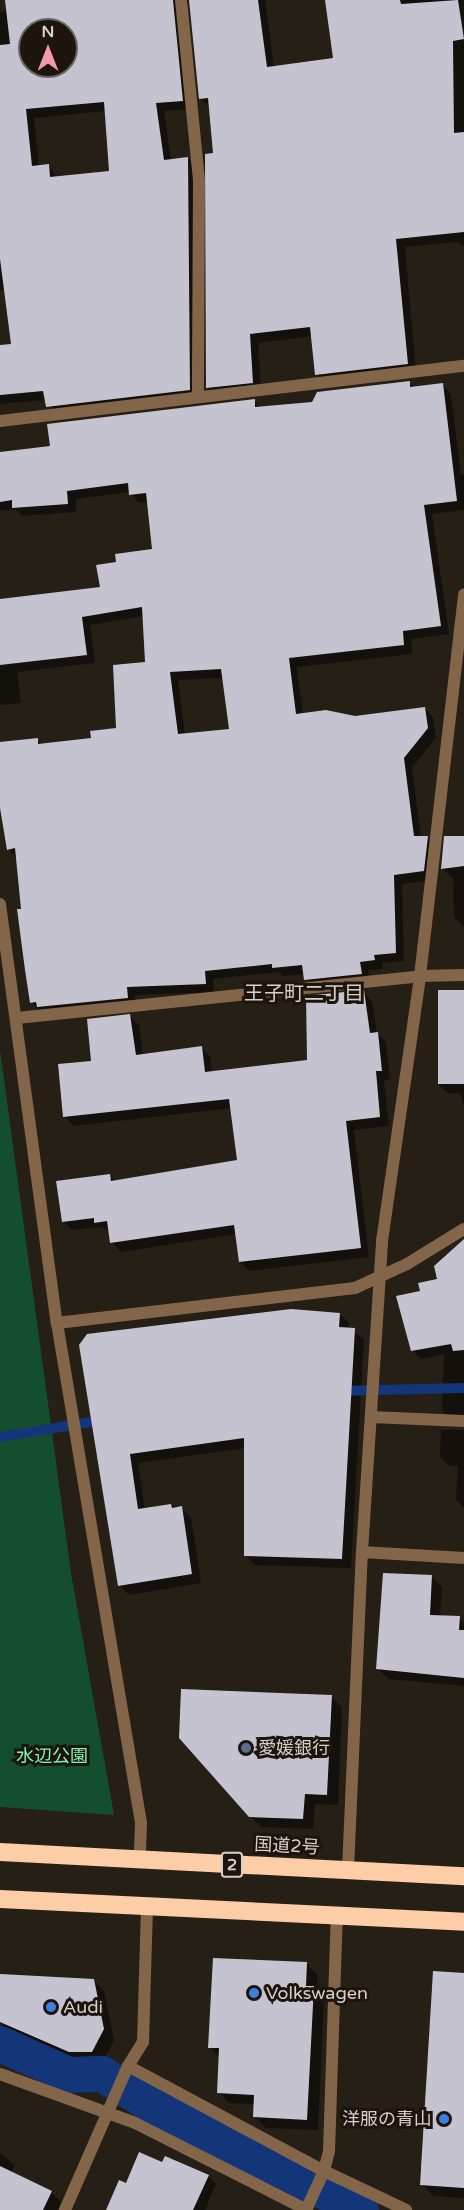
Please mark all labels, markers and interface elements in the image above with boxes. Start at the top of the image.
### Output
north arrow [18,18,78,78]
text: N [42,22,54,42]
district label: 王子町二丁目 [244,982,364,1006]
place label: 愛媛銀行 [258,1737,330,1759]
marker: 愛媛銀行 [239,1741,253,1755]
park label: 水辺公園 [16,1745,88,1767]
street label: 国道2号 [254,1834,320,1858]
road number: 2 [220,1852,244,1878]
place label: Volkswagen [266,1982,368,2004]
marker: Volkswagen [247,1986,261,2000]
place label: Audi [63,1996,103,2018]
marker: Audi [44,2000,58,2014]
place label: 洋服の青山 [342,2108,432,2130]
marker: 洋服の青山 [437,2112,451,2126]

